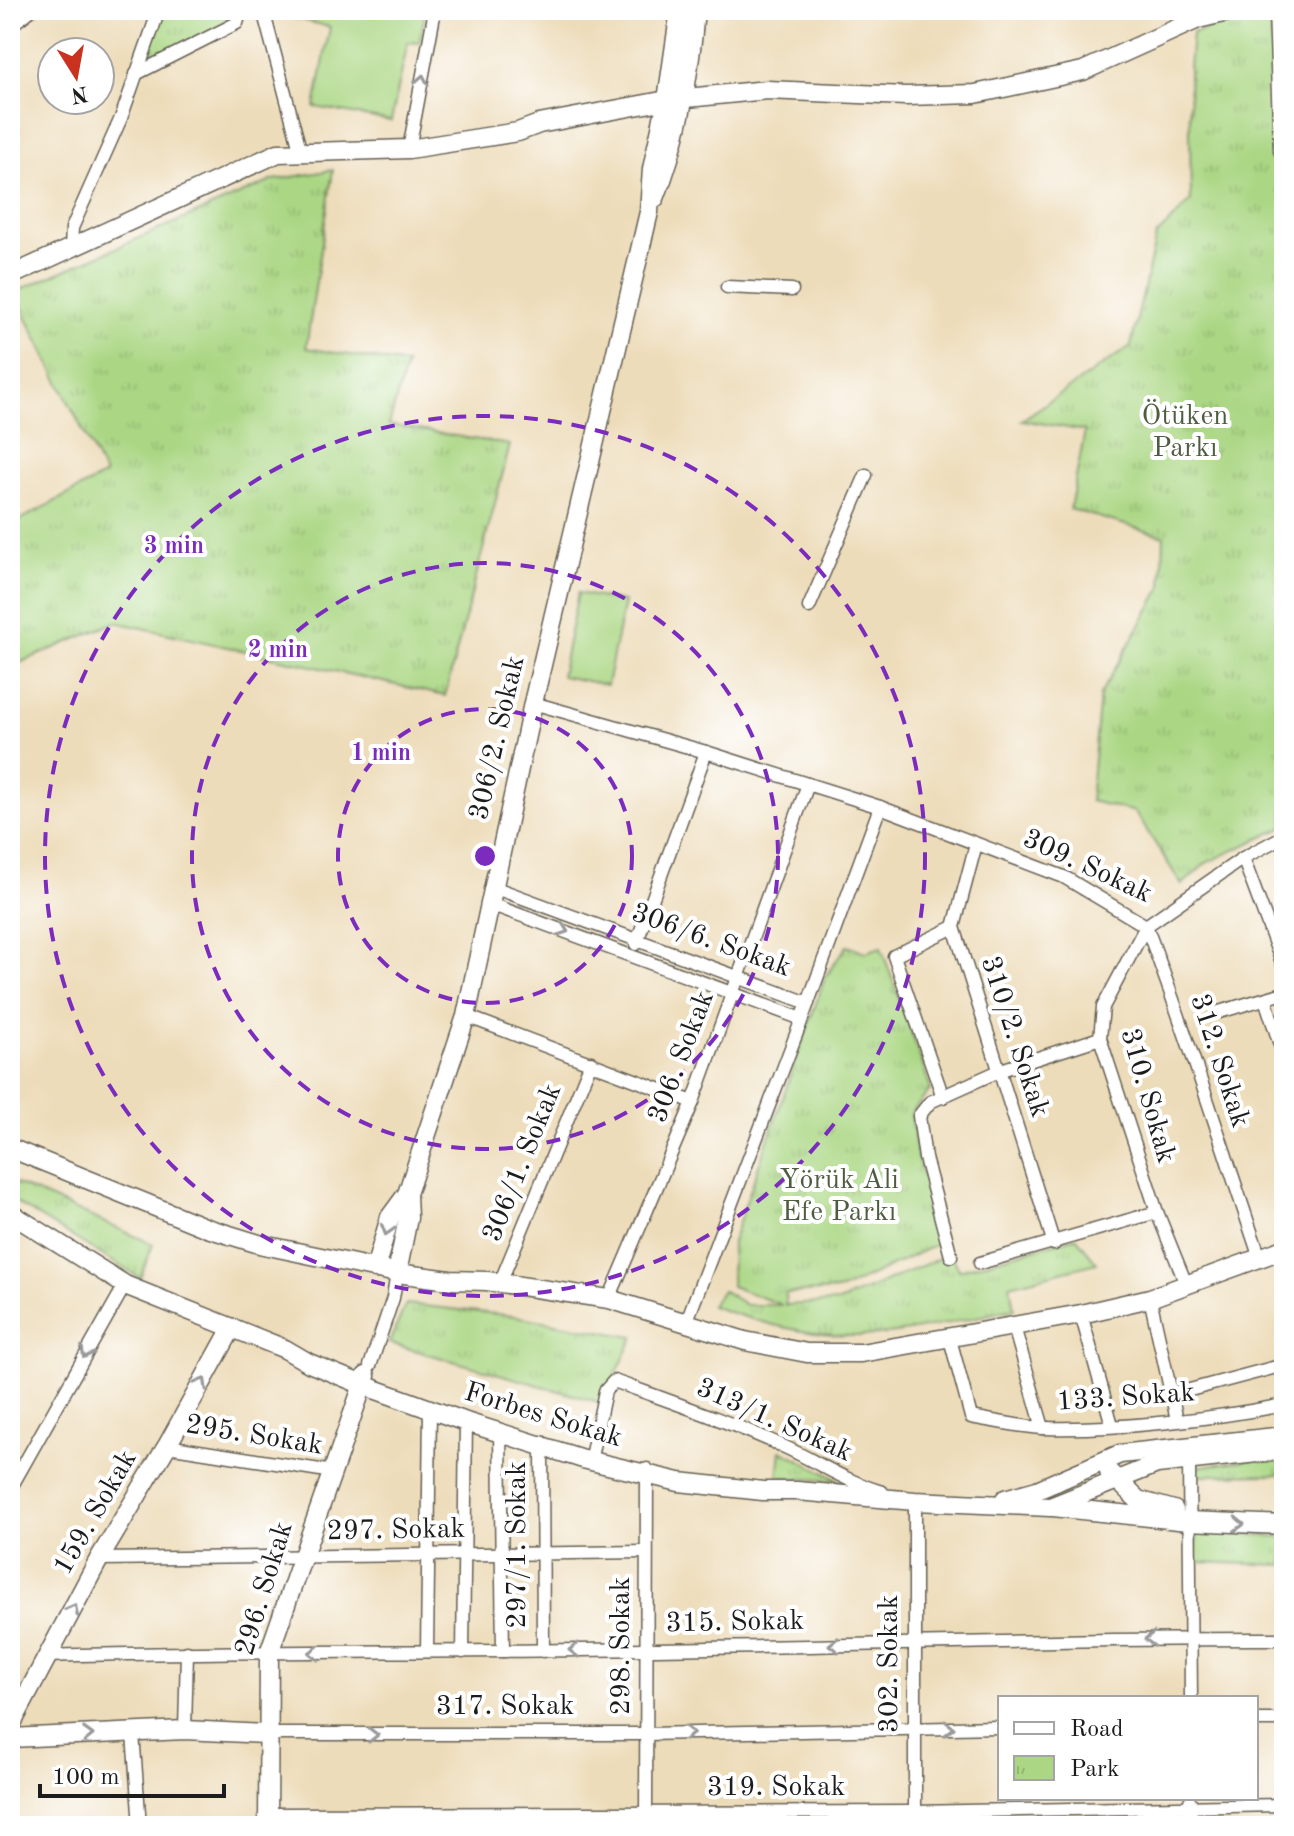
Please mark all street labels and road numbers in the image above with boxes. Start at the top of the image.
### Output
street label: 306/2. Sokak [466,653,530,823]
street label: 309. Sokak [1018,825,1156,909]
street label: 306/6. Sokak [628,899,794,983]
street label: 310/2. Sokak [975,953,1053,1121]
street label: 306. Sokak [644,987,720,1127]
street label: 312. Sokak [1184,991,1254,1131]
street label: 310. Sokak [1114,1026,1180,1166]
street label: 306/1. Sokak [479,1080,567,1246]
street label: 313/1. Sokak [692,1374,856,1468]
street label: Forbes Sokak [461,1379,625,1453]
street label: 133. Sokak [1056,1379,1196,1417]
street label: 295. Sokak [183,1411,325,1461]
street label: 159. Sokak [49,1446,143,1580]
street label: 297/1. Sokak [504,1461,532,1629]
street label: 297. Sokak [326,1516,466,1546]
street label: 296. Sokak [231,1519,299,1659]
street label: 298. Sokak [608,1577,636,1715]
street label: 302. Sokak [876,1595,904,1733]
street label: 315. Sokak [665,1608,805,1638]
street label: 317. Sokak [436,1693,574,1721]
street label: 319. Sokak [707,1774,845,1802]

